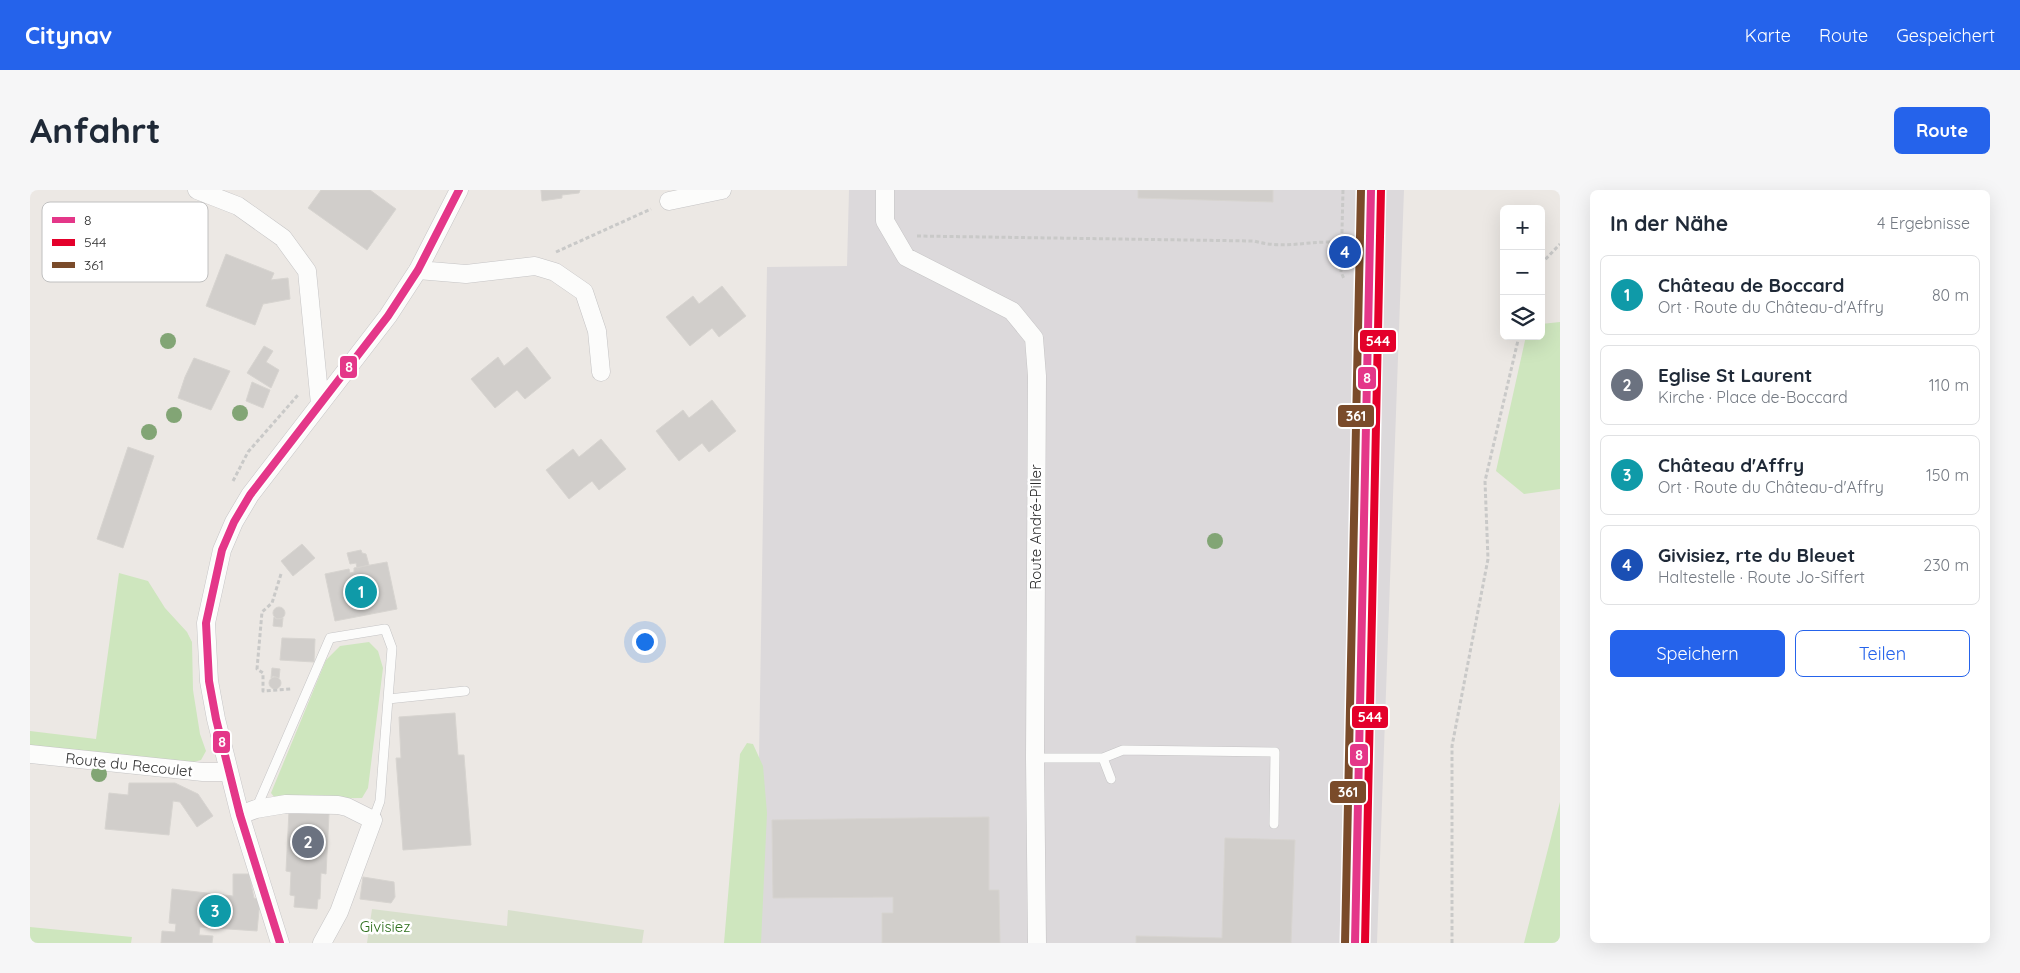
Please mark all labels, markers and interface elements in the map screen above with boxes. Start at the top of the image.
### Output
text: Citynav [25,20,112,50]
text: Karte [1745,24,1791,47]
text: Route [1819,24,1868,47]
text: Gespeichert [1896,24,1995,47]
button: Route [1894,107,1990,154]
text: Anfahrt [30,108,161,152]
legend [42,202,208,282]
map controls [1500,205,1545,340]
button: + [1500,205,1545,250]
text: In der Nähe [1610,210,1728,236]
text: 8 [84,211,92,229]
text: 4 Ergebnisse [1877,213,1970,233]
text: 544 [84,233,106,251]
pin: 4 [1329,233,1361,271]
button: − [1500,250,1545,295]
text: 361 [84,256,104,274]
text: Château de Boccard [1658,273,1844,297]
text: 1 [1624,285,1630,305]
text: 80 m [1932,285,1969,305]
button: layers [1500,295,1545,340]
text: Ort · Route du Château-d'Affry [1658,297,1884,317]
line badge: 544 [1359,329,1397,353]
text: 544 [1366,332,1390,350]
line badge: 8 [339,355,358,379]
text: 8 [345,358,353,376]
text: Eglise St Laurent [1658,363,1812,387]
line badge: 8 [1357,366,1377,390]
text: 8 [1363,369,1371,387]
text: 2 [1622,375,1632,395]
text: 110 m [1929,375,1969,395]
text: Kirche · Place de-Boccard [1658,387,1848,407]
line badge: 361 [1337,404,1375,428]
text: 361 [1346,407,1366,425]
text: Château d'Affry [1658,453,1804,477]
street label: Route André-Piller [1026,464,1045,590]
text: 3 [1623,465,1631,485]
text: 150 m [1926,465,1969,485]
text: Ort · Route du Château-d'Affry [1658,477,1884,497]
text: Givisiez, rte du Bleuet [1658,543,1855,567]
text: 4 [1622,555,1632,575]
text: 230 m [1923,555,1969,575]
text: Haltestelle · Route Jo-Siffert [1658,567,1865,587]
pin: 1 [345,573,377,611]
your location [632,629,658,655]
button: Speichern [1610,630,1785,677]
button: Teilen [1795,630,1970,677]
line badge: 544 [1351,705,1389,729]
text: 544 [1358,708,1382,726]
line badge: 8 [212,730,231,754]
text: 8 [218,733,226,751]
line badge: 8 [1349,743,1369,767]
text: 8 [1355,746,1363,764]
street label: Route du Recoulet [65,748,194,781]
line badge: 361 [1329,780,1367,804]
text: 361 [1338,783,1358,801]
pin: 2 [292,823,324,861]
pin: 3 [199,892,231,930]
park label: Givisiez [360,917,410,936]

